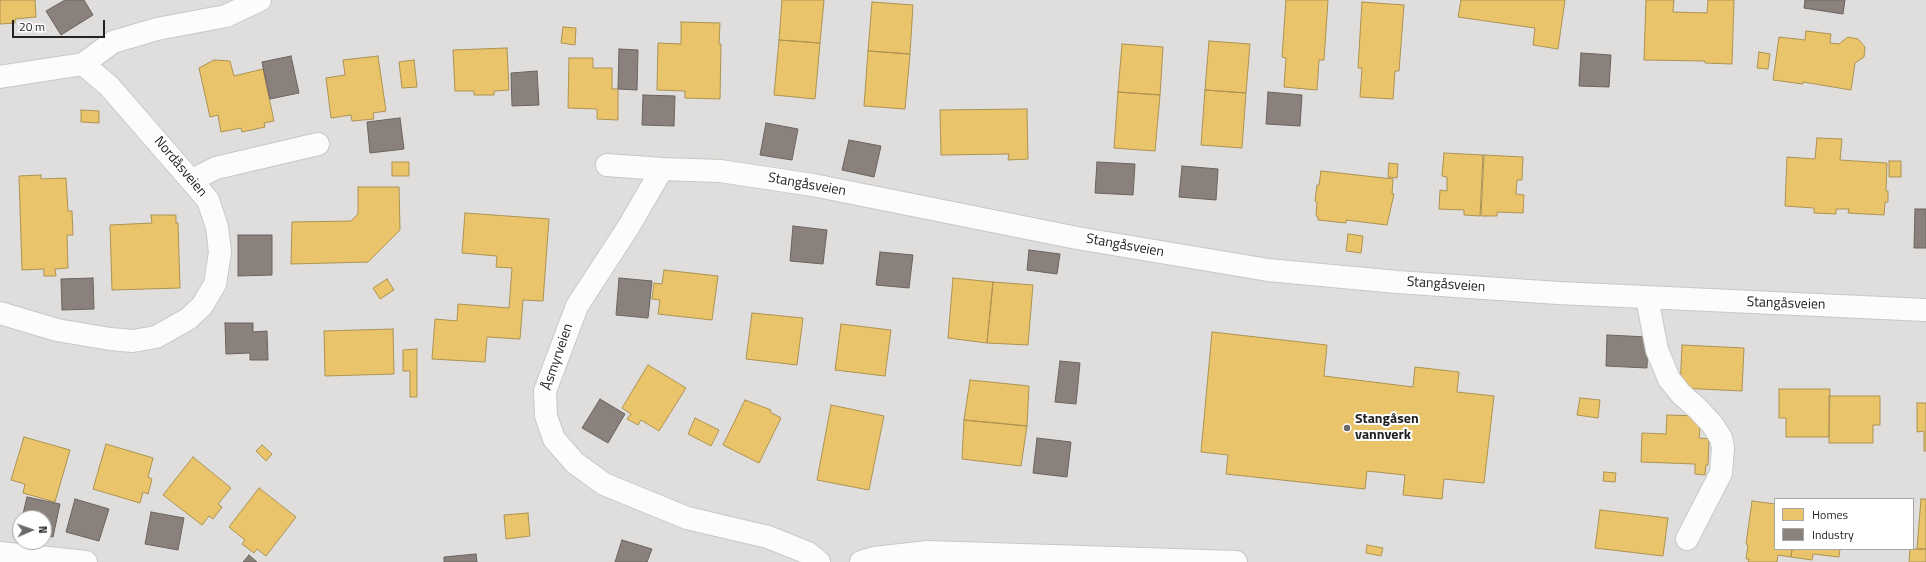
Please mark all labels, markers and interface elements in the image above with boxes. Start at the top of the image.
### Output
scale bar [14,12,107,38]
text: 20 m [19,17,45,36]
street label: Nordåsveien [150,133,210,201]
street label: Stangåsveien [767,170,847,200]
street label: Stangåsveien [1085,231,1165,261]
street label: Stangåsveien [1406,274,1486,296]
street label: Stangåsveien [1746,294,1826,314]
street label: Åsmyrveien [539,321,577,393]
place label: Stangåsen vannverk [1355,412,1419,444]
marker: Stangåsen vannverk [1342,423,1352,433]
legend [1774,498,1914,550]
text: Homes [1812,505,1848,524]
north arrow [12,510,52,550]
text: Industry [1812,525,1854,544]
text: N [35,526,51,534]

